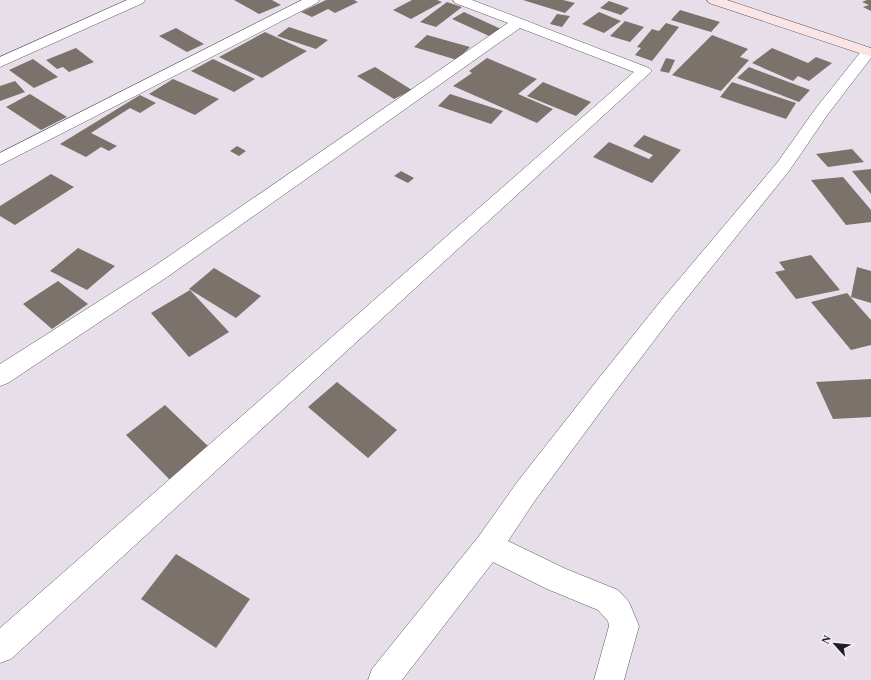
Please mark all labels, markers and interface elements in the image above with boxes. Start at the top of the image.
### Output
north arrow [815,624,855,664]
text: N [819,633,833,646]

